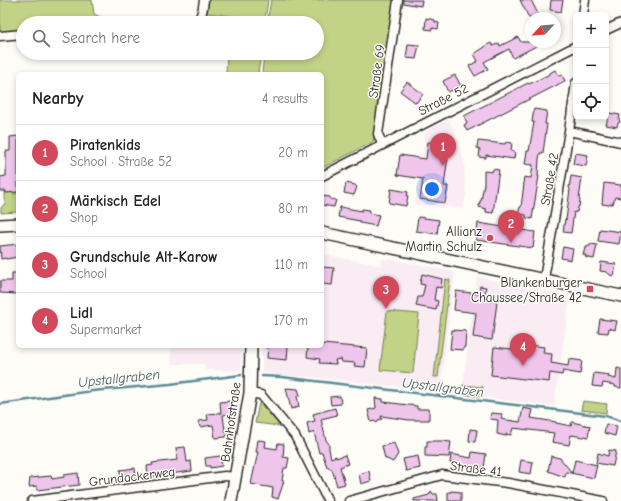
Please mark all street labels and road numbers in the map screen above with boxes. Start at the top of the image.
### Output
street label: Straße 69 [365,43,388,99]
street label: Straße 52 [416,80,471,118]
street label: Straße 42 [537,151,562,207]
street label: Bahnhofstraße [217,381,244,463]
street label: Straße 41 [449,458,502,479]
street label: Grundackerweg [88,464,176,489]

